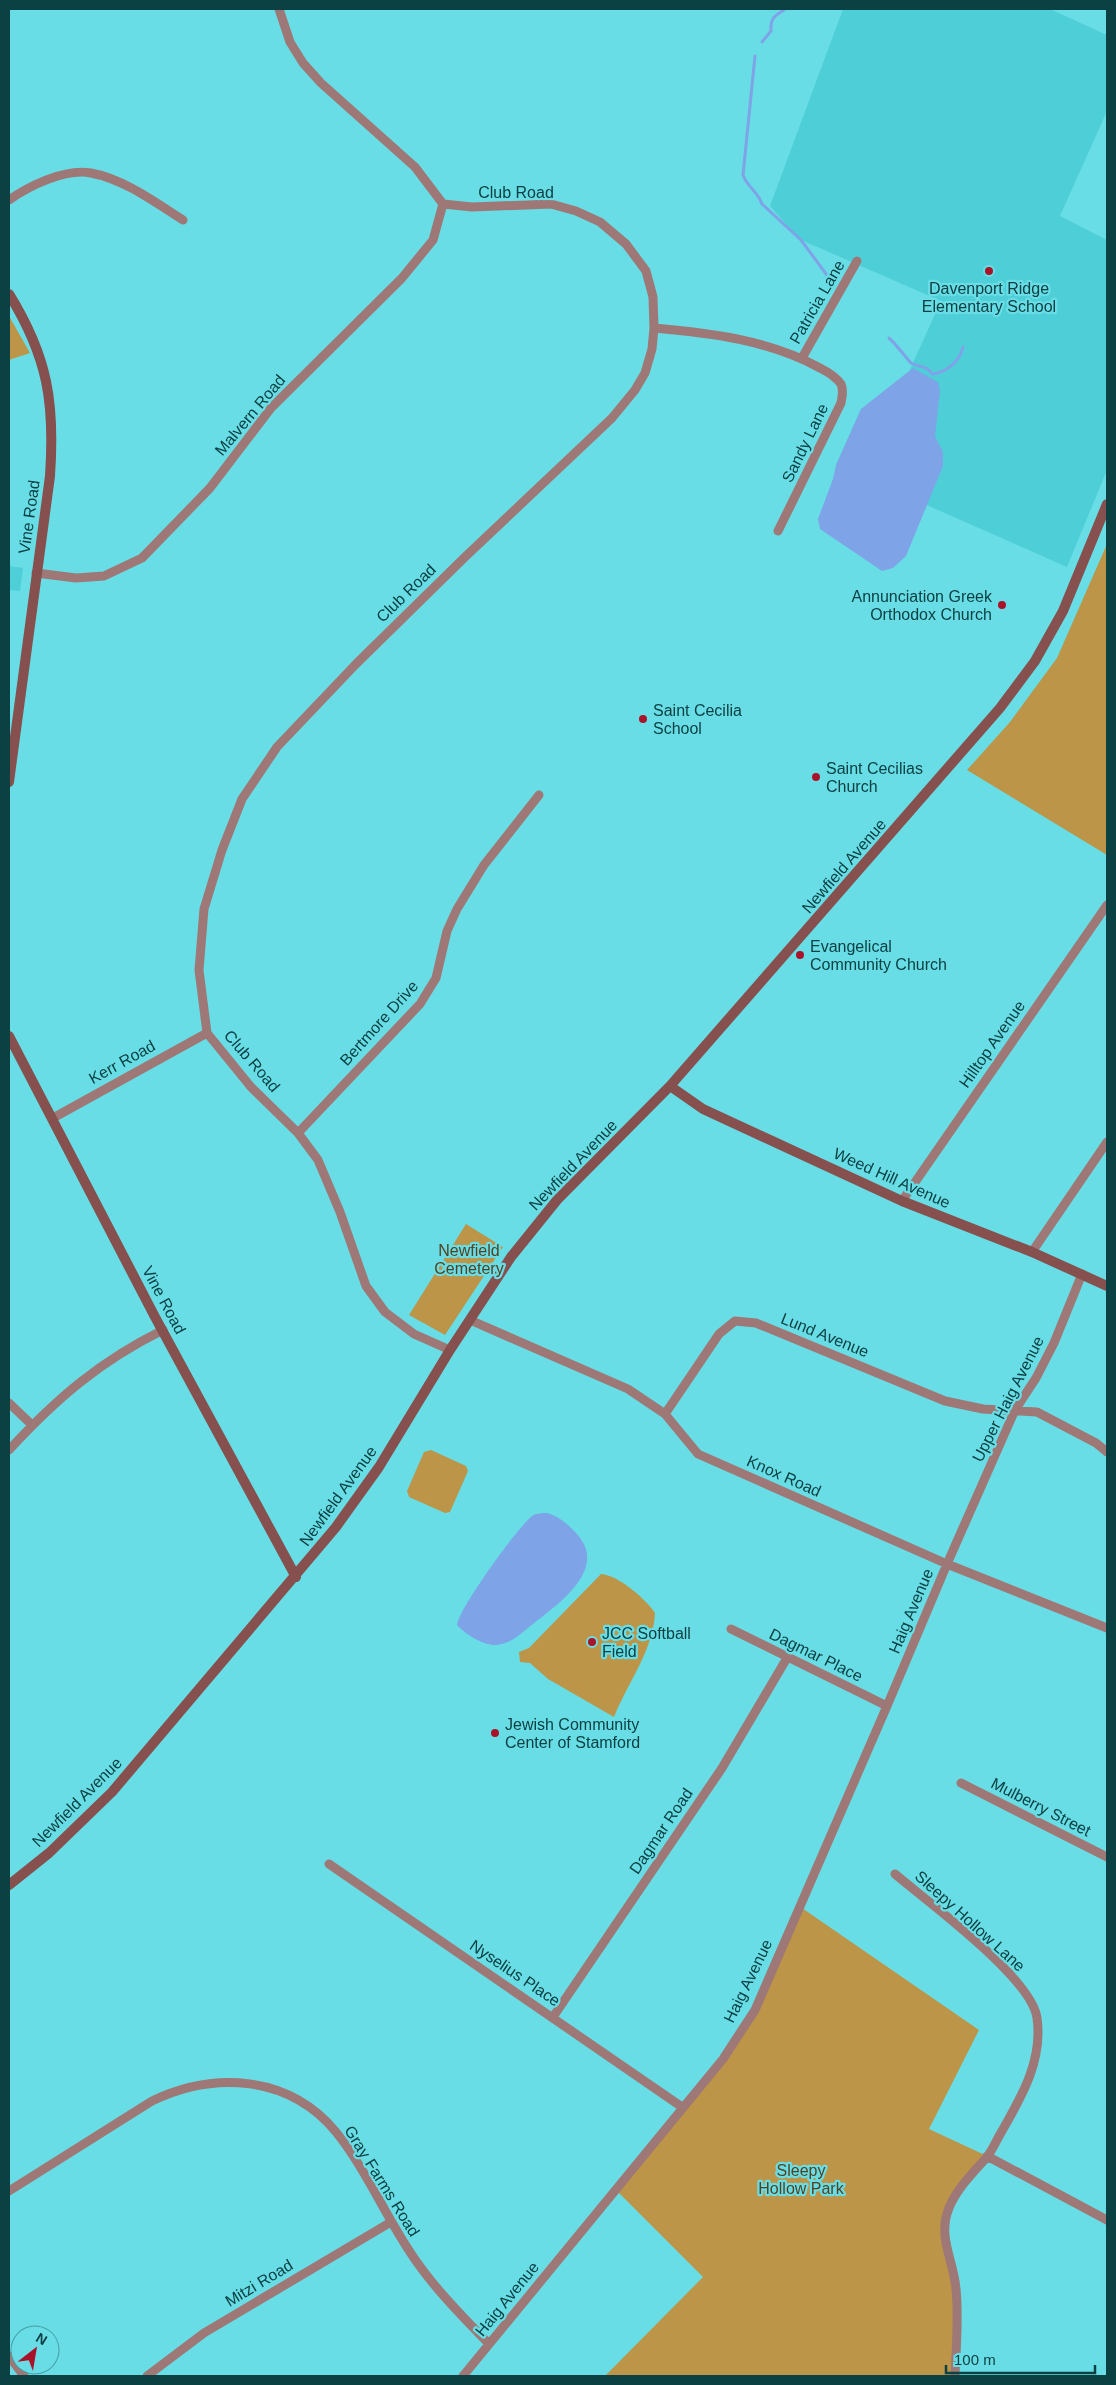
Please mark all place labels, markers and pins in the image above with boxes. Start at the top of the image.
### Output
marker: Davenport Ridge Elementary School [983,265,995,277]
place label: Davenport Ridge Elementary School [922,280,1056,315]
place label: Annunciation Greek Orthodox Church [851,588,993,623]
marker: Annunciation Greek Orthodox Church [996,599,1008,611]
place label: Saint Cecilia School [653,702,742,737]
marker: Saint Cecilia School [637,713,649,725]
place label: Saint Cecilias Church [826,760,923,795]
marker: Saint Cecilias Church [810,771,822,783]
place label: Evangelical Community Church [810,938,947,973]
marker: Evangelical Community Church [794,949,806,961]
place label: JCC Softball Field [602,1625,691,1660]
marker: JCC Softball Field [586,1636,598,1648]
place label: Jewish Community Center of Stamford [505,1716,640,1751]
marker: Jewish Community Center of Stamford [489,1727,501,1739]

